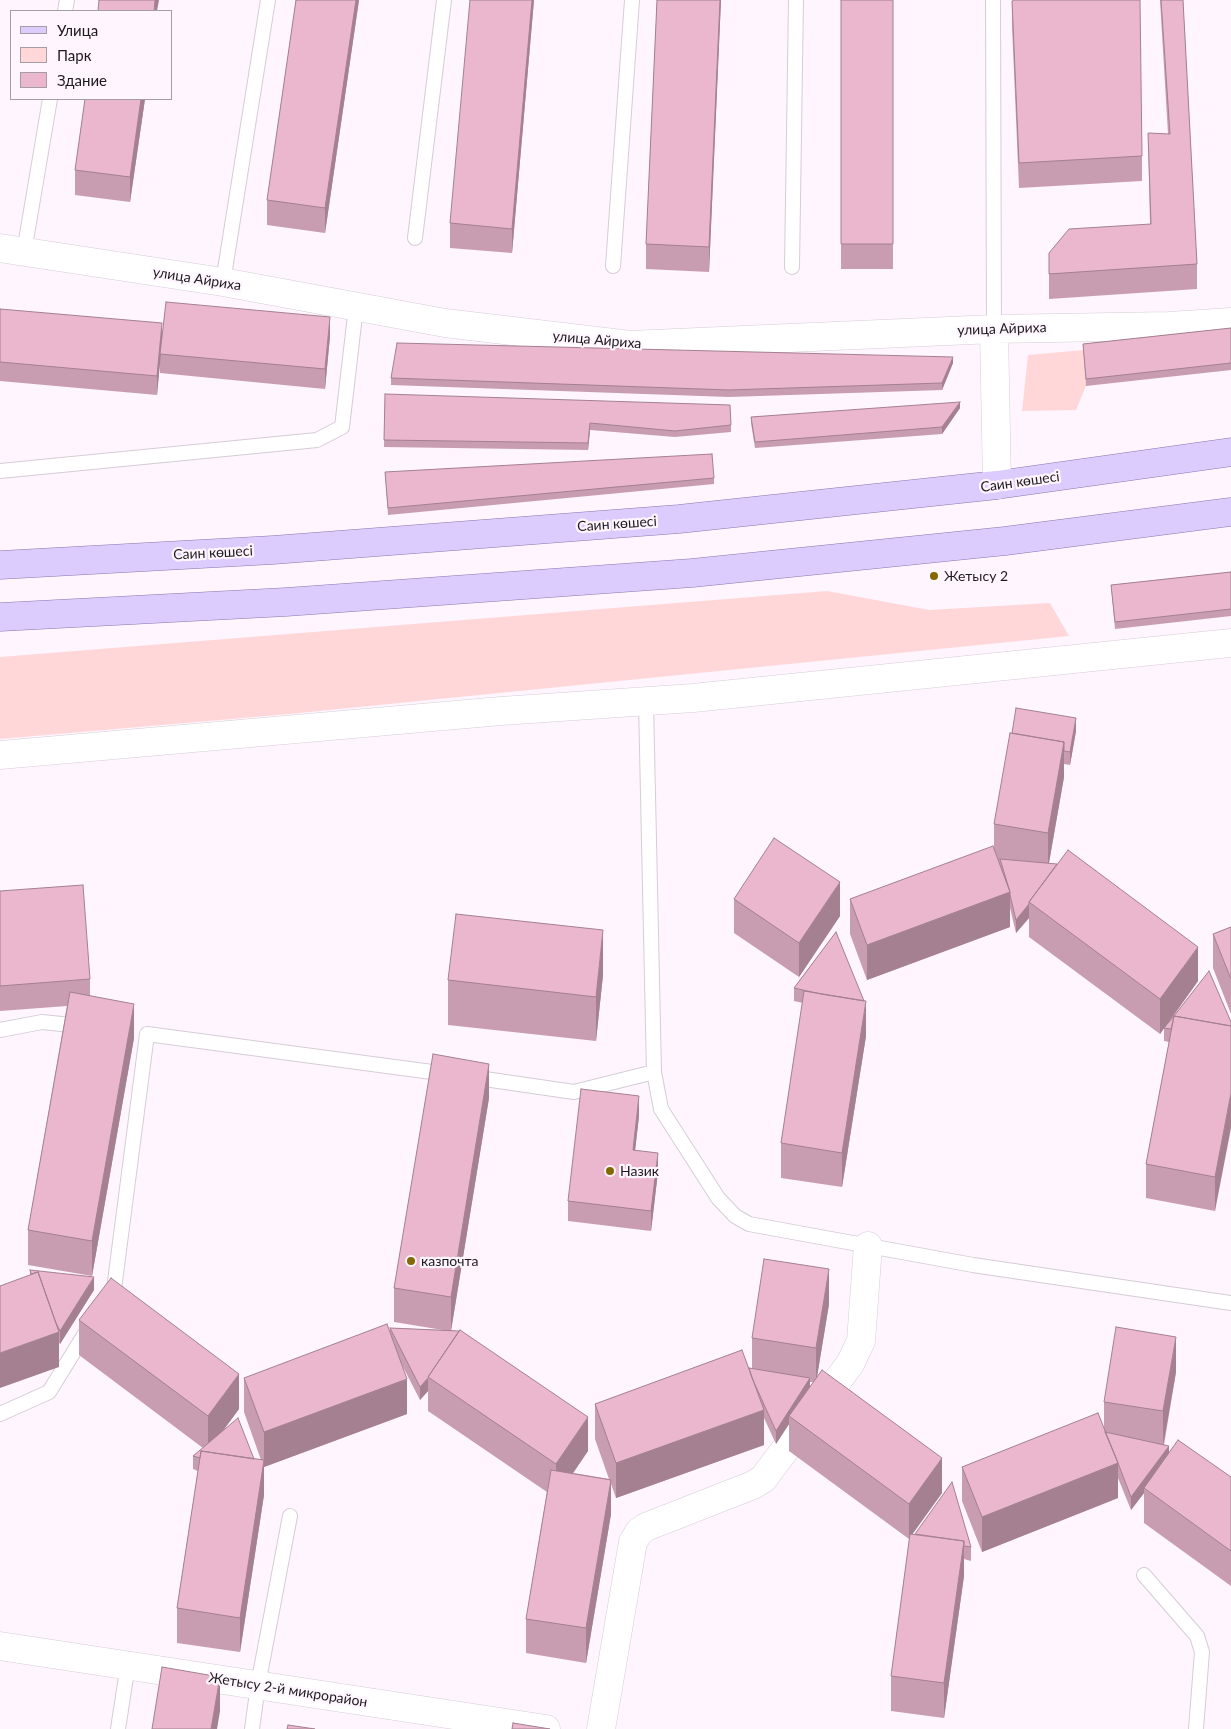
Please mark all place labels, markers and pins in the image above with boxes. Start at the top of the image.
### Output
place label: Жетысу 2 [944,568,1008,584]
marker: Жетысу 2 [928,570,940,582]
place label: Назик [620,1163,659,1179]
marker: Назик [604,1165,616,1177]
place label: казпочта [421,1253,478,1269]
marker: казпочта [405,1255,417,1267]

